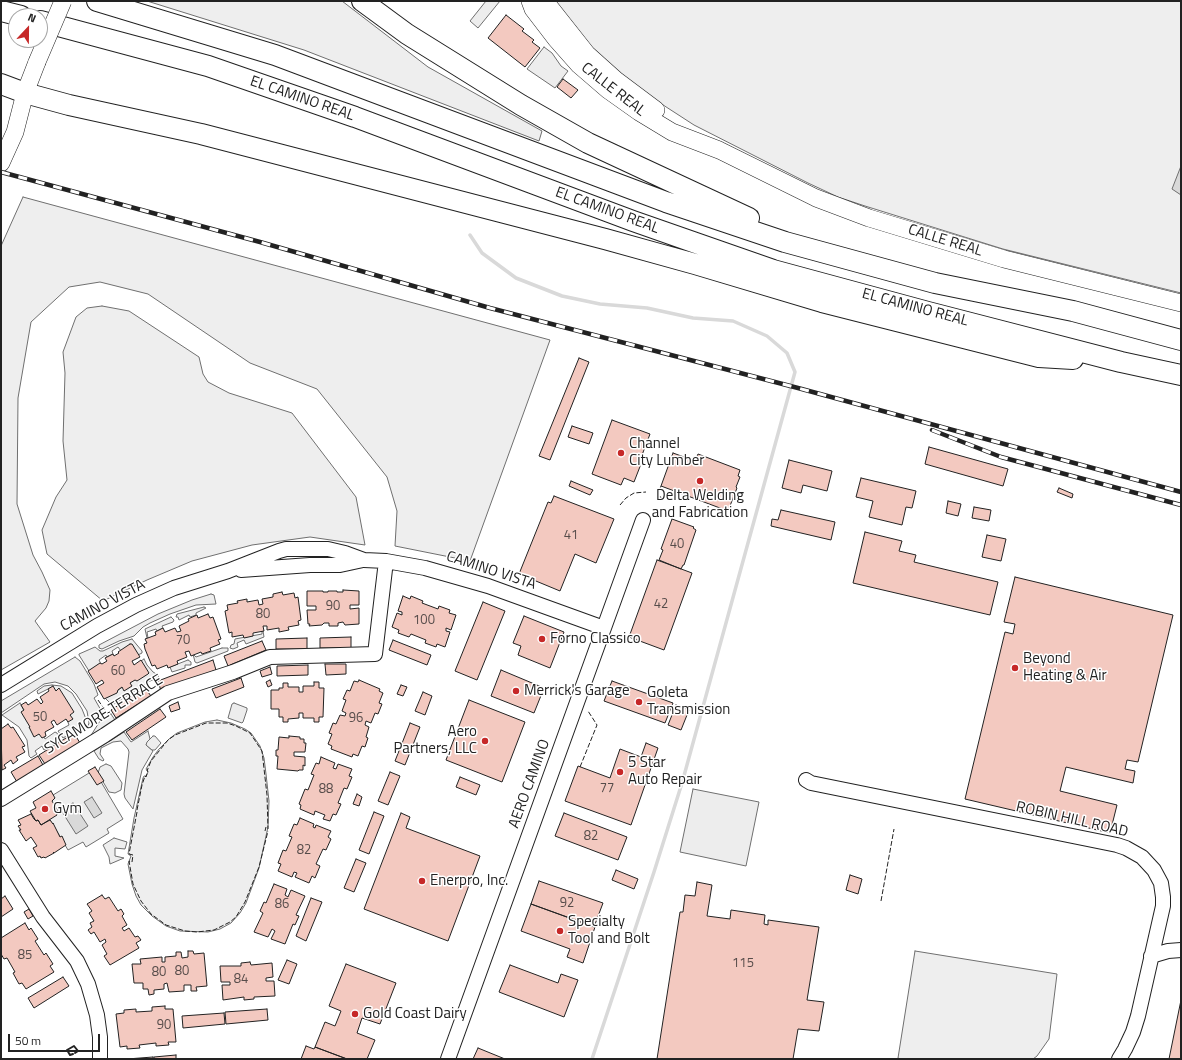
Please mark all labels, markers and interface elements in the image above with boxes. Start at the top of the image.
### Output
north arrow [8,8,48,48]
text: N [26,9,39,27]
street label: CALLE REAL [577,59,649,121]
street label: EL CAMINO REAL [247,73,357,125]
street label: EL CAMINO REAL [553,184,661,238]
street label: CALLE REAL [906,221,984,261]
street label: EL CAMINO REAL [860,285,970,331]
place label: Channel City Lumber [629,435,705,470]
marker: Channel City Lumber [616,448,626,458]
marker: Delta Welding and Fabrication [695,476,705,486]
place label: Delta Welding and Fabrication [652,487,748,522]
house number: 41 [564,528,578,544]
house number: 40 [670,537,684,553]
street label: CAMINO VISTA [444,548,538,594]
street label: CAMINO VISTA [58,576,148,636]
house number: 42 [654,597,668,613]
house number: 90 [326,599,340,615]
house number: 80 [256,607,270,623]
house number: 100 [413,613,435,629]
place label: Forno Classico [550,630,641,648]
house number: 70 [176,633,190,649]
marker: Forno Classico [537,634,547,644]
place label: Beyond Heating & Air [1023,650,1107,685]
marker: Beyond Heating & Air [1010,663,1020,673]
house number: 60 [111,664,125,680]
street label: SYCAMORE TERRACE [42,671,166,759]
place label: Merrick's Garage [524,682,630,700]
place label: Goleta Transmission [647,684,730,719]
marker: Merrick's Garage [511,686,521,696]
marker: Goleta Transmission [634,697,644,707]
house number: 50 [33,710,47,726]
house number: 96 [349,711,363,727]
place label: Aero Partners, LLC [393,723,477,758]
marker: Aero Partners, LLC [480,736,490,746]
street label: AERO CAMINO [506,737,554,831]
place label: 5 Star Auto Repair [628,754,702,789]
marker: 5 Star Auto Repair [615,767,625,777]
house number: 77 [600,781,614,797]
house number: 88 [319,782,333,798]
street label: ROBIN HILL ROAD [1014,798,1130,842]
place label: Gym [53,800,82,818]
marker: Gym [40,804,50,814]
house number: 82 [584,829,598,845]
house number: 82 [297,843,311,859]
place label: Enerpro, Inc. [430,872,508,890]
marker: Enerpro, Inc. [417,876,427,886]
house number: 92 [560,896,574,912]
house number: 86 [275,897,289,913]
place label: Specialty Tool and Bolt [568,913,650,948]
marker: Specialty Tool and Bolt [555,926,565,936]
house number: 85 [18,948,32,964]
house number: 115 [732,956,754,972]
house number: 80 [175,964,189,980]
house number: 80 [152,965,166,981]
house number: 84 [234,972,248,988]
place label: Gold Coast Dairy [363,1005,467,1023]
marker: Gold Coast Dairy [350,1009,360,1019]
house number: 90 [157,1018,171,1034]
scale bar [10,1026,102,1052]
text: 50 m [15,1031,41,1050]

